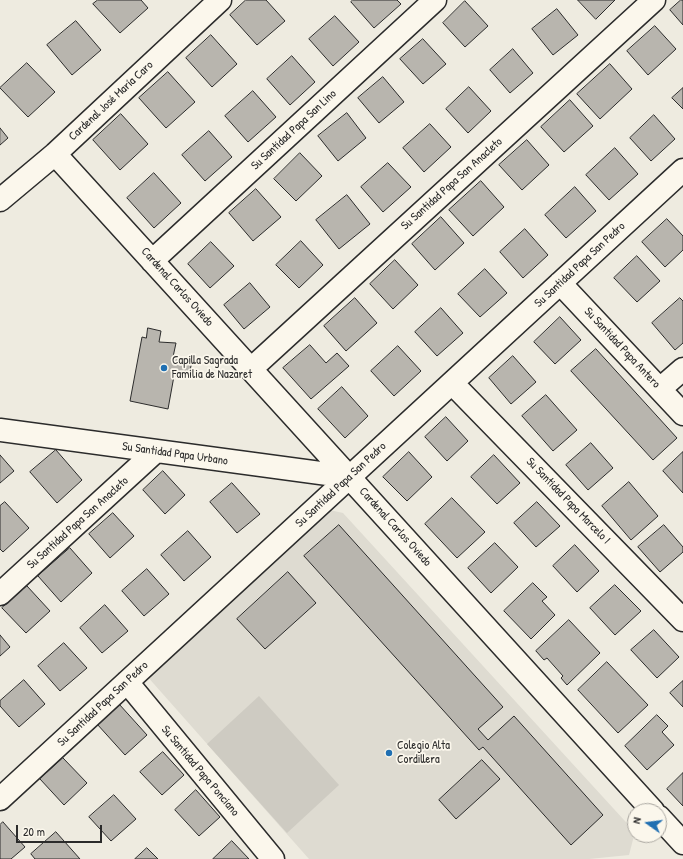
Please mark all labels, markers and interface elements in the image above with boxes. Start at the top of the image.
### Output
street label: Cardenal José María Caro [66,58,156,144]
street label: Su Santidad Papa San Lino [248,87,340,173]
street label: Su Santidad Papa San Anacleto [398,135,506,233]
street label: Su Santidad Papa San Pedro [532,219,628,311]
street label: Cardenal Carlos Oviedo [138,245,216,329]
street label: Su Santidad Papa Antero [581,305,663,391]
place label: Capilla Sagrada Familia de Nazaret [172,354,252,382]
marker: Capilla Sagrada Familia de Nazaret [159,363,169,373]
street label: Su Santidad Papa Urbano [121,439,229,469]
street label: Su Santidad Papa San Pedro [293,439,389,531]
street label: Su Santidad Papa Marcelo I [523,455,613,547]
street label: Su Santidad Papa San Anacleto [24,474,132,572]
street label: Cardenal Carlos Oviedo [356,485,434,569]
street label: Su Santidad Papa San Pedro [55,658,151,750]
street label: Su Santidad Papa Ponciano [158,723,242,819]
place label: Colegio Alta Cordillera [397,739,450,767]
marker: Colegio Alta Cordillera [384,748,394,758]
north arrow [627,803,667,843]
text: N [629,816,644,825]
scale bar [18,817,104,843]
text: 20 m [23,823,45,840]

